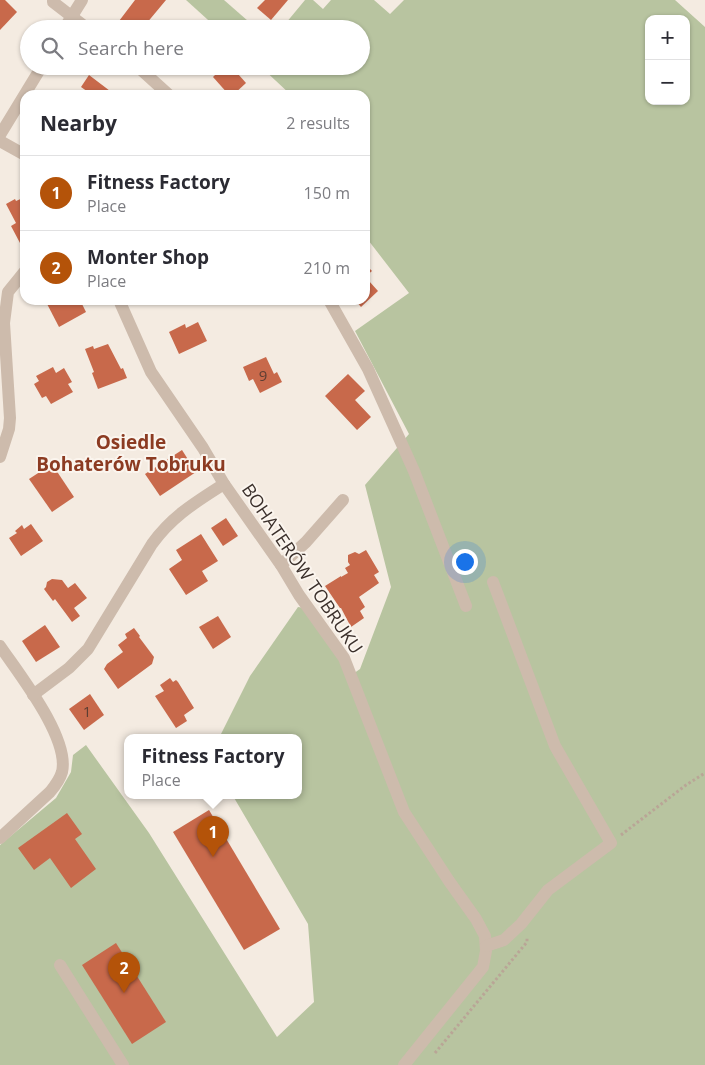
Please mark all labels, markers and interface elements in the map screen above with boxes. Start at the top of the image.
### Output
map controls [645,15,690,105]
button: + [645,15,690,60]
search box [20,20,370,75]
icon: search [38,34,66,62]
text: Search here [78,35,184,61]
button: − [645,60,690,105]
text: Nearby [40,109,117,137]
text: 2 results [286,112,350,134]
text: Fitness Factory [87,169,230,195]
text: 1 [51,182,61,204]
text: 150 m [304,182,350,204]
text: Place [87,195,126,217]
text: Monter Shop [87,244,209,270]
text: 2 [51,257,61,279]
text: 210 m [304,257,350,279]
text: Place [87,270,126,292]
house number: 9 [259,365,267,385]
district label: Osiedle Bohaterów Tobruku [36,429,226,477]
street label: BOHATERÓW TOBRUKU [237,479,369,658]
your location [452,549,478,575]
house number: 1 [83,701,91,721]
popup [124,734,302,799]
text: Fitness Factory [141,743,285,769]
text: Place [141,769,181,791]
pin: 1 [197,816,229,857]
pin: 2 [108,952,140,993]

